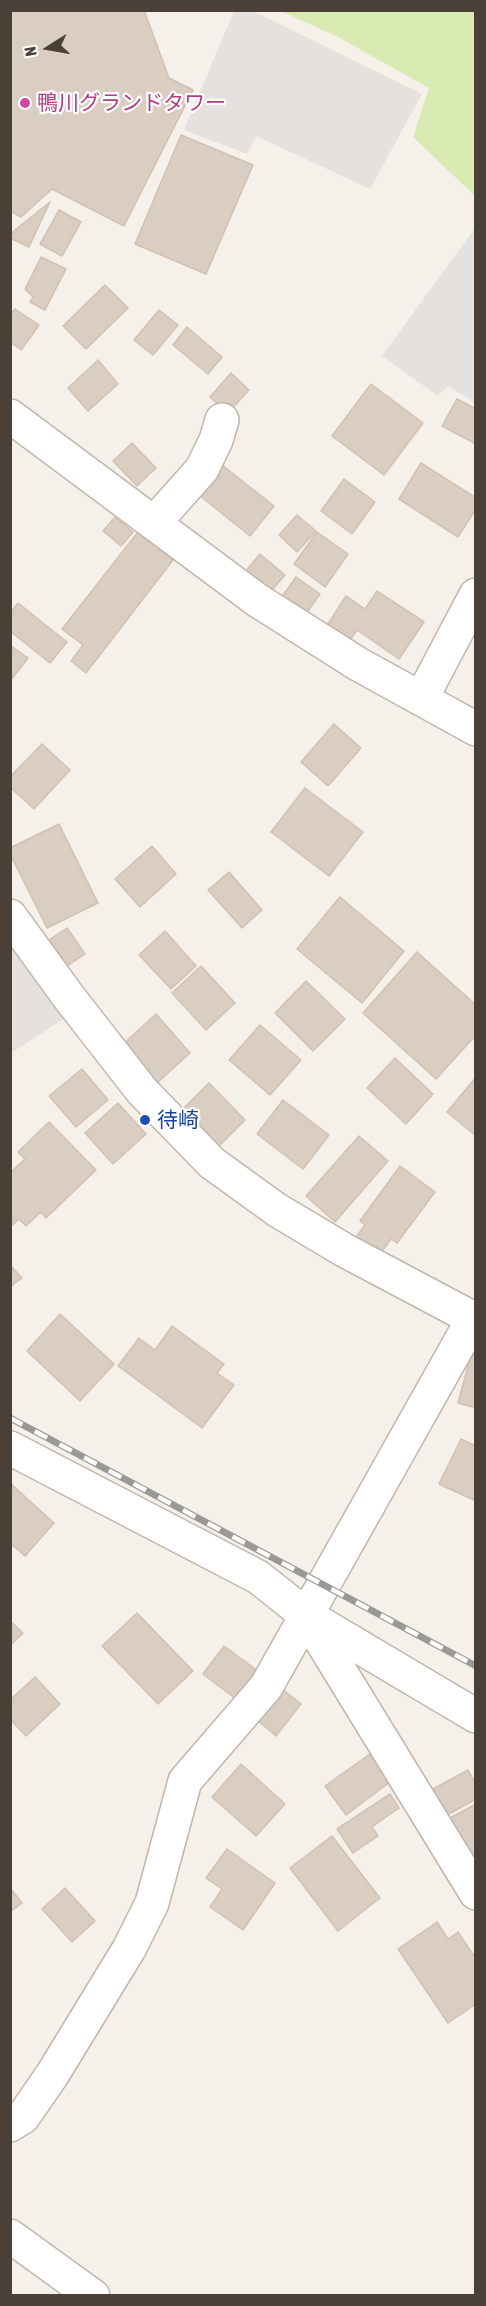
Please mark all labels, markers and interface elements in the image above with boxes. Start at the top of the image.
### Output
north arrow [18,18,78,78]
text: N [21,45,40,58]
place label: 鴨川グランドタワー [37,90,226,116]
marker: 鴨川グランドタワー [18,96,32,110]
place label: 待崎 [157,1107,199,1133]
marker: 待崎 [138,1113,152,1127]

